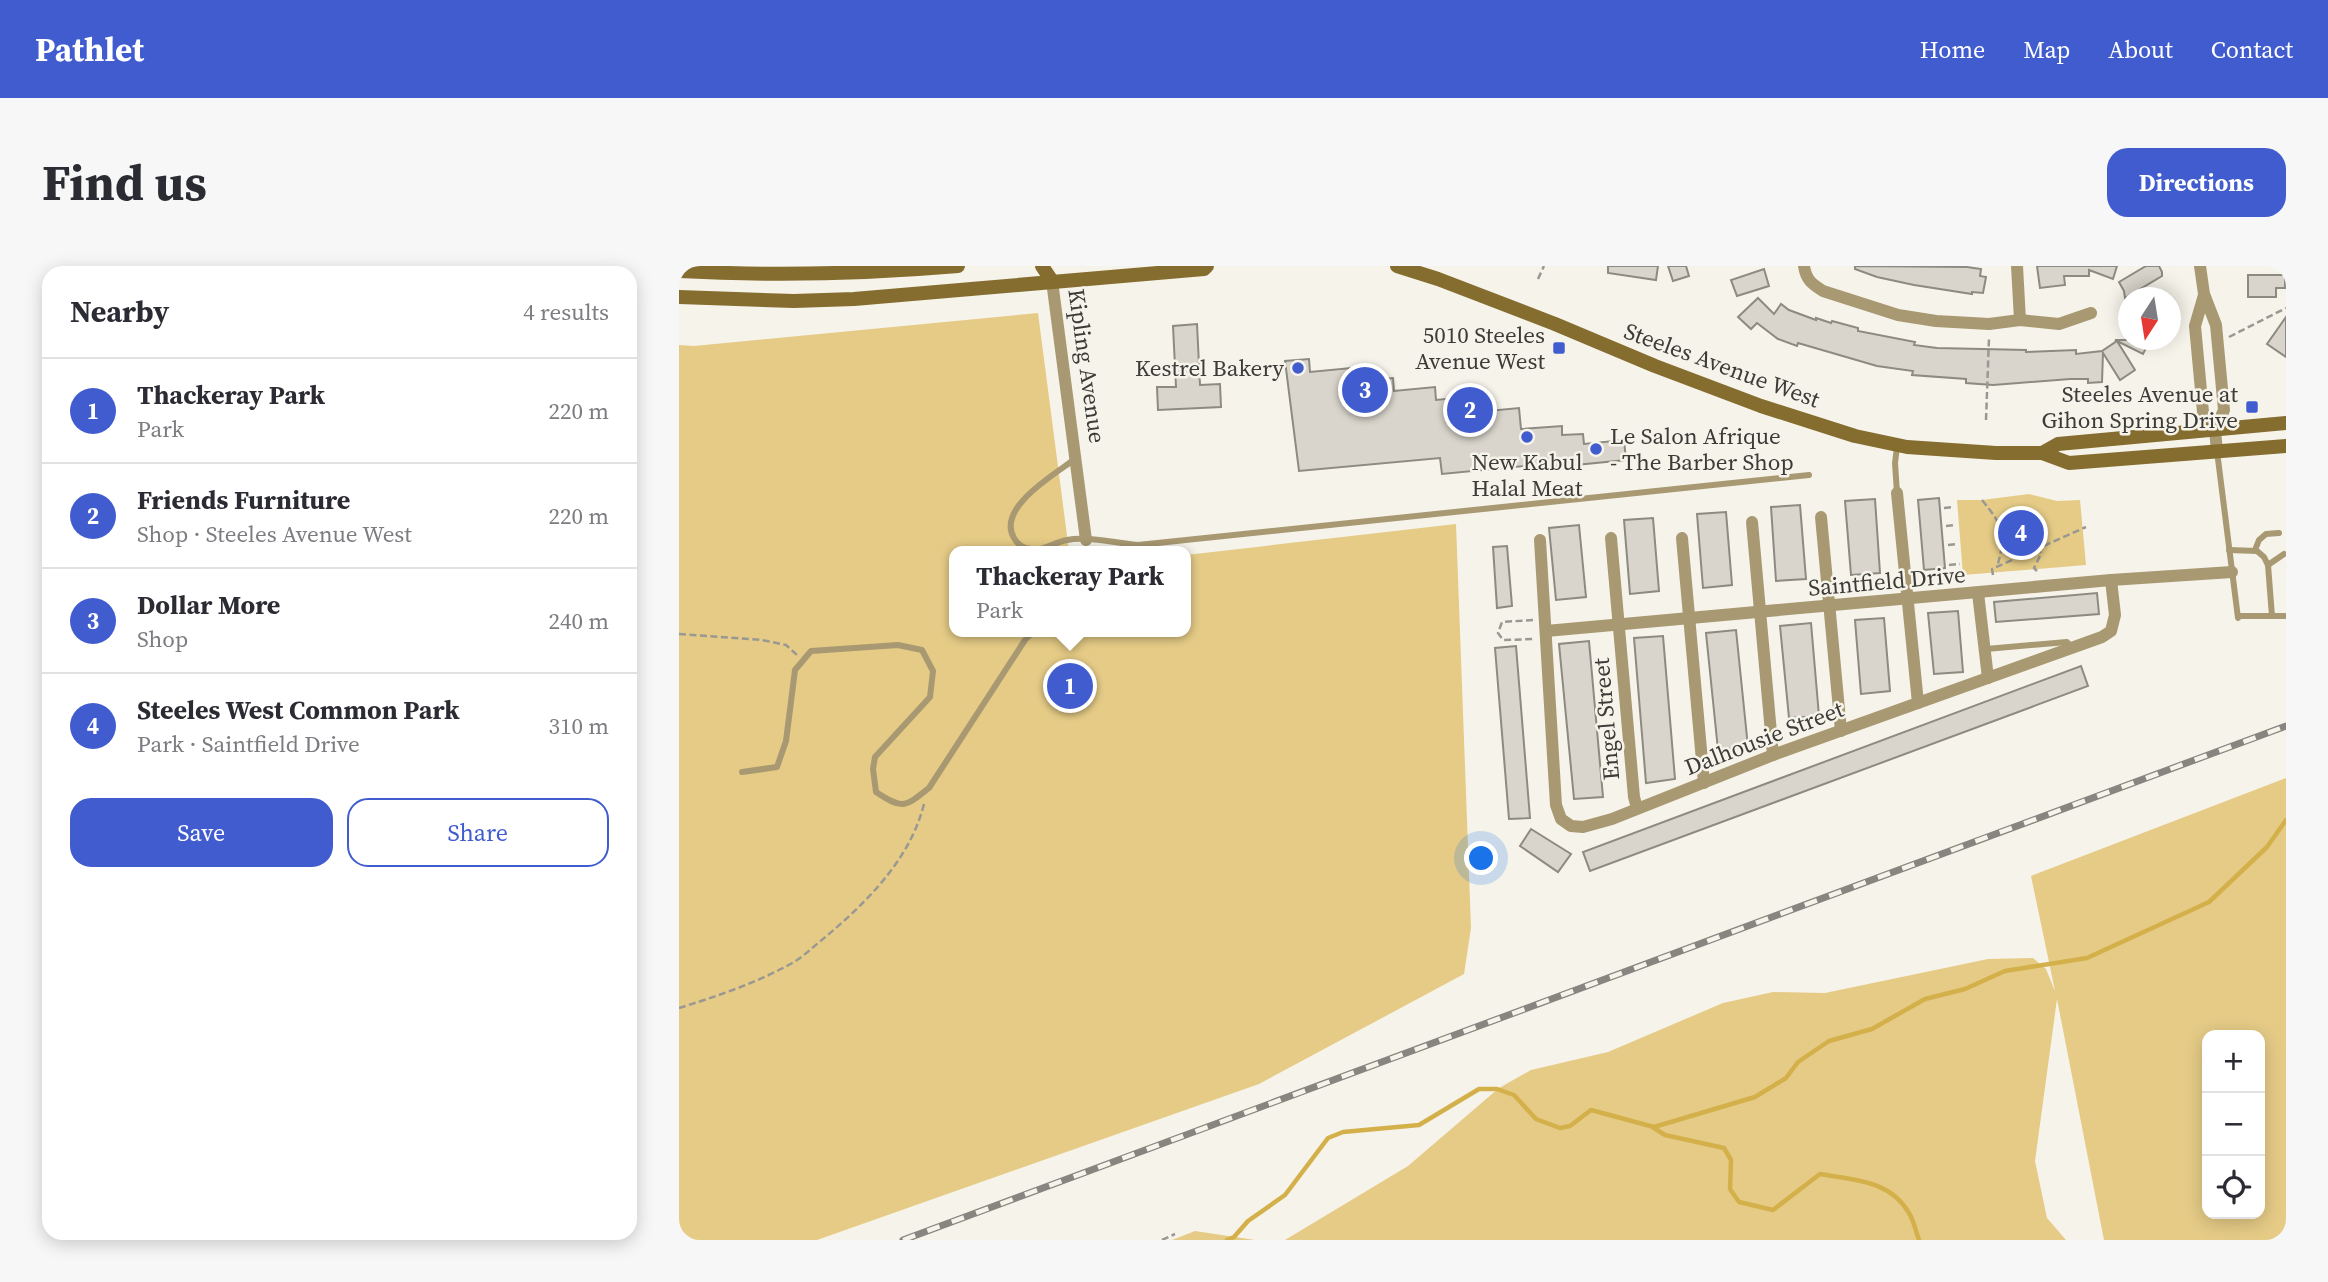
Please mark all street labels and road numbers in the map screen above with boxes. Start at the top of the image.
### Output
street label: Kipling Avenue [1060,287,1114,445]
street label: Steeles Avenue West [1620,315,1825,415]
street label: Saintfield Drive [1807,558,1967,604]
street label: Engel Street [1585,656,1627,781]
street label: Dalhousie Street [1680,693,1849,783]

